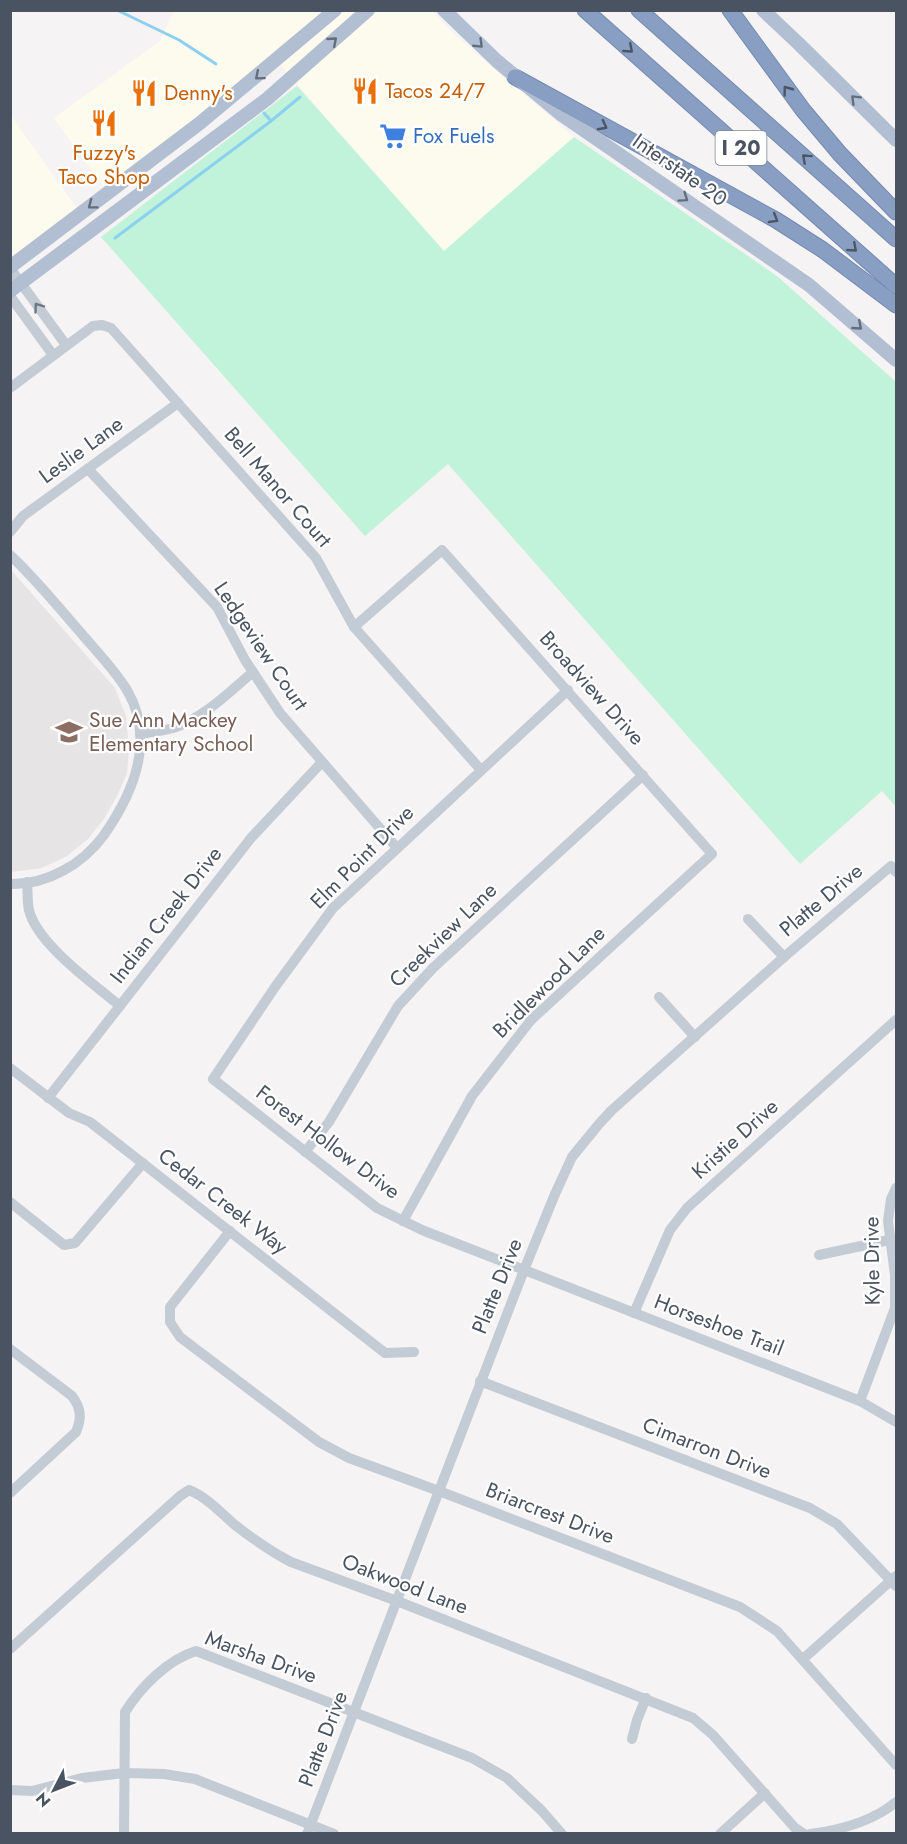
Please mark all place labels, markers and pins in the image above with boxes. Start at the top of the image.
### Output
restaurant icon: Tacos 24/7 [350,76,380,106]
place label: Tacos 24/7 [385,76,485,106]
restaurant icon: Denny's [129,78,159,108]
place label: Denny's [164,78,233,108]
restaurant icon: Fuzzy's Taco Shop [89,108,119,138]
supermarket icon: Fox Fuels [378,121,408,151]
place label: Fox Fuels [413,121,494,151]
place label: Fuzzy's Taco Shop [58,138,150,192]
place label: Sue Ann Mackey Elementary School [89,705,253,759]
school or university icon: Sue Ann Mackey Elementary School [54,717,84,747]

